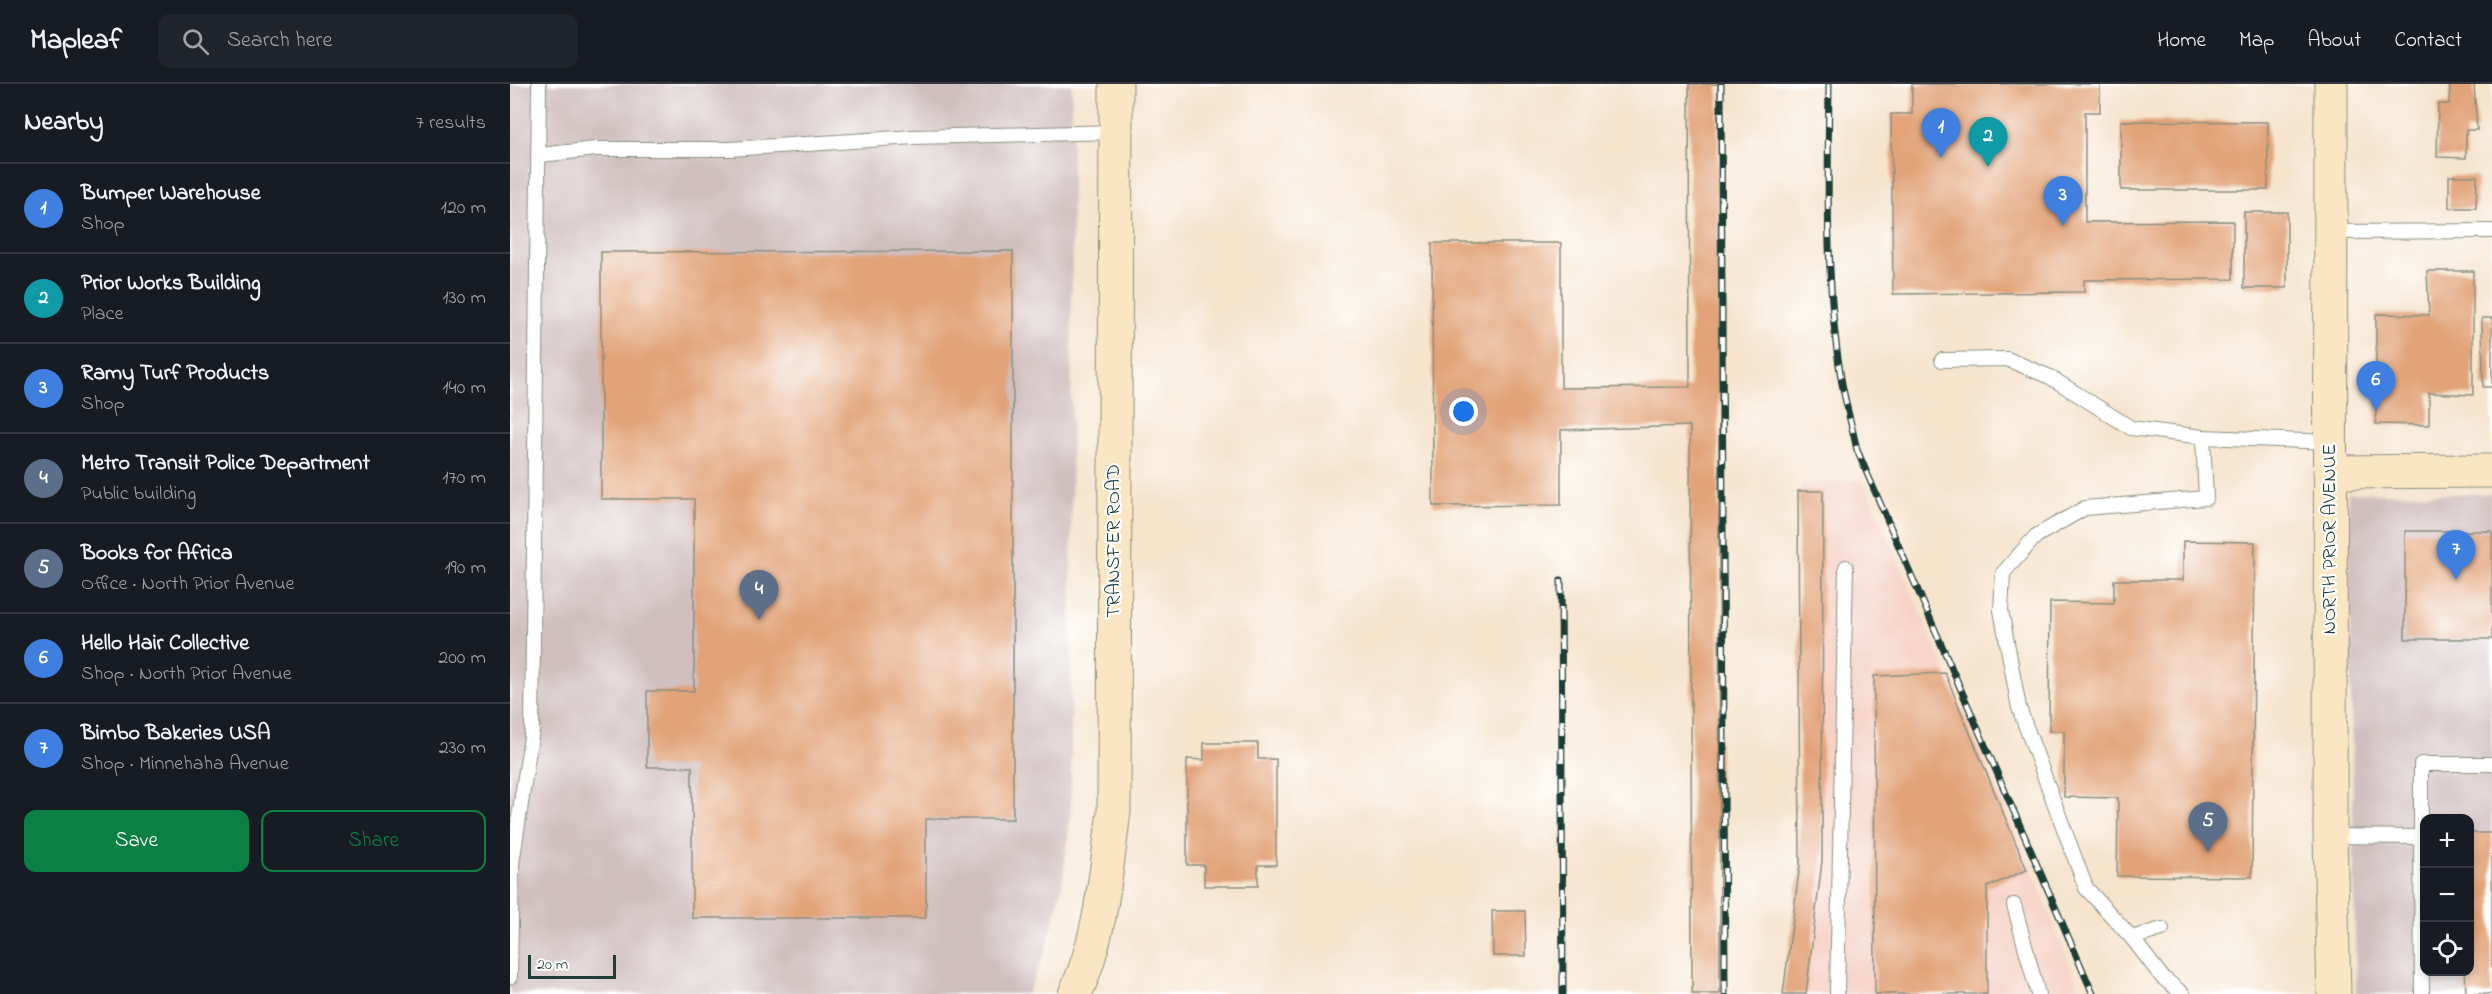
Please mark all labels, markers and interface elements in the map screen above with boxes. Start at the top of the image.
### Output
search box [158,14,578,68]
text: Mapleaf [30,21,122,62]
icon: search [179,25,212,58]
text: Search here [227,25,332,57]
text: Home [2157,26,2206,56]
text: Map [2239,26,2274,56]
text: About [2307,26,2361,56]
text: Contact [2394,26,2462,56]
text: Nearby [24,104,103,142]
text: 7 results [416,109,486,138]
pin: 1 [1922,109,1960,158]
pin: 2 [1968,118,2008,167]
pin: 3 [2044,176,2082,226]
text: Bumper Warehouse [81,178,261,210]
text: 1 [40,194,47,223]
text: 120 m [441,194,486,223]
text: Shop [81,210,125,239]
text: Prior Works Building [81,268,261,300]
text: 2 [39,284,48,313]
text: 130 m [442,284,486,313]
text: Place [81,300,123,329]
text: Ramy Turf Products [81,358,269,390]
pin: 6 [2356,362,2396,411]
text: 3 [39,374,48,403]
text: 140 m [442,374,486,403]
text: Shop [81,390,125,419]
your location [1449,397,1478,426]
street label: NORTH PRIOR AVENUE [2316,444,2345,634]
text: Metro Transit Police Department [81,448,370,480]
text: 4 [39,464,48,493]
text: 170 m [442,464,486,493]
street label: TRANSFER ROAD [1100,464,1129,618]
text: Public building [81,480,196,509]
pin: 7 [2436,530,2476,580]
text: Books for Africa [81,538,233,570]
text: 5 [38,554,49,583]
text: 190 m [444,554,486,583]
text: Office · North Prior Avenue [81,570,295,599]
pin: 4 [740,570,778,620]
text: Hello Hair Collective [81,628,249,660]
text: 6 [39,644,48,673]
text: 200 m [438,644,486,673]
text: Shop · North Prior Avenue [81,660,292,689]
text: Bimbo Bakeries USA [81,718,271,750]
text: 7 [39,734,48,763]
text: 230 m [439,734,486,763]
text: Shop · Minnehaha Avenue [81,750,289,779]
pin: 5 [2188,802,2228,852]
button: Save [24,810,249,872]
button: Share [261,810,486,872]
map controls [2420,814,2474,976]
button: + [2420,814,2474,868]
button: − [2420,868,2474,922]
button: locate [2420,922,2474,976]
scale bar [528,952,616,980]
text: 20 m [537,953,568,977]

